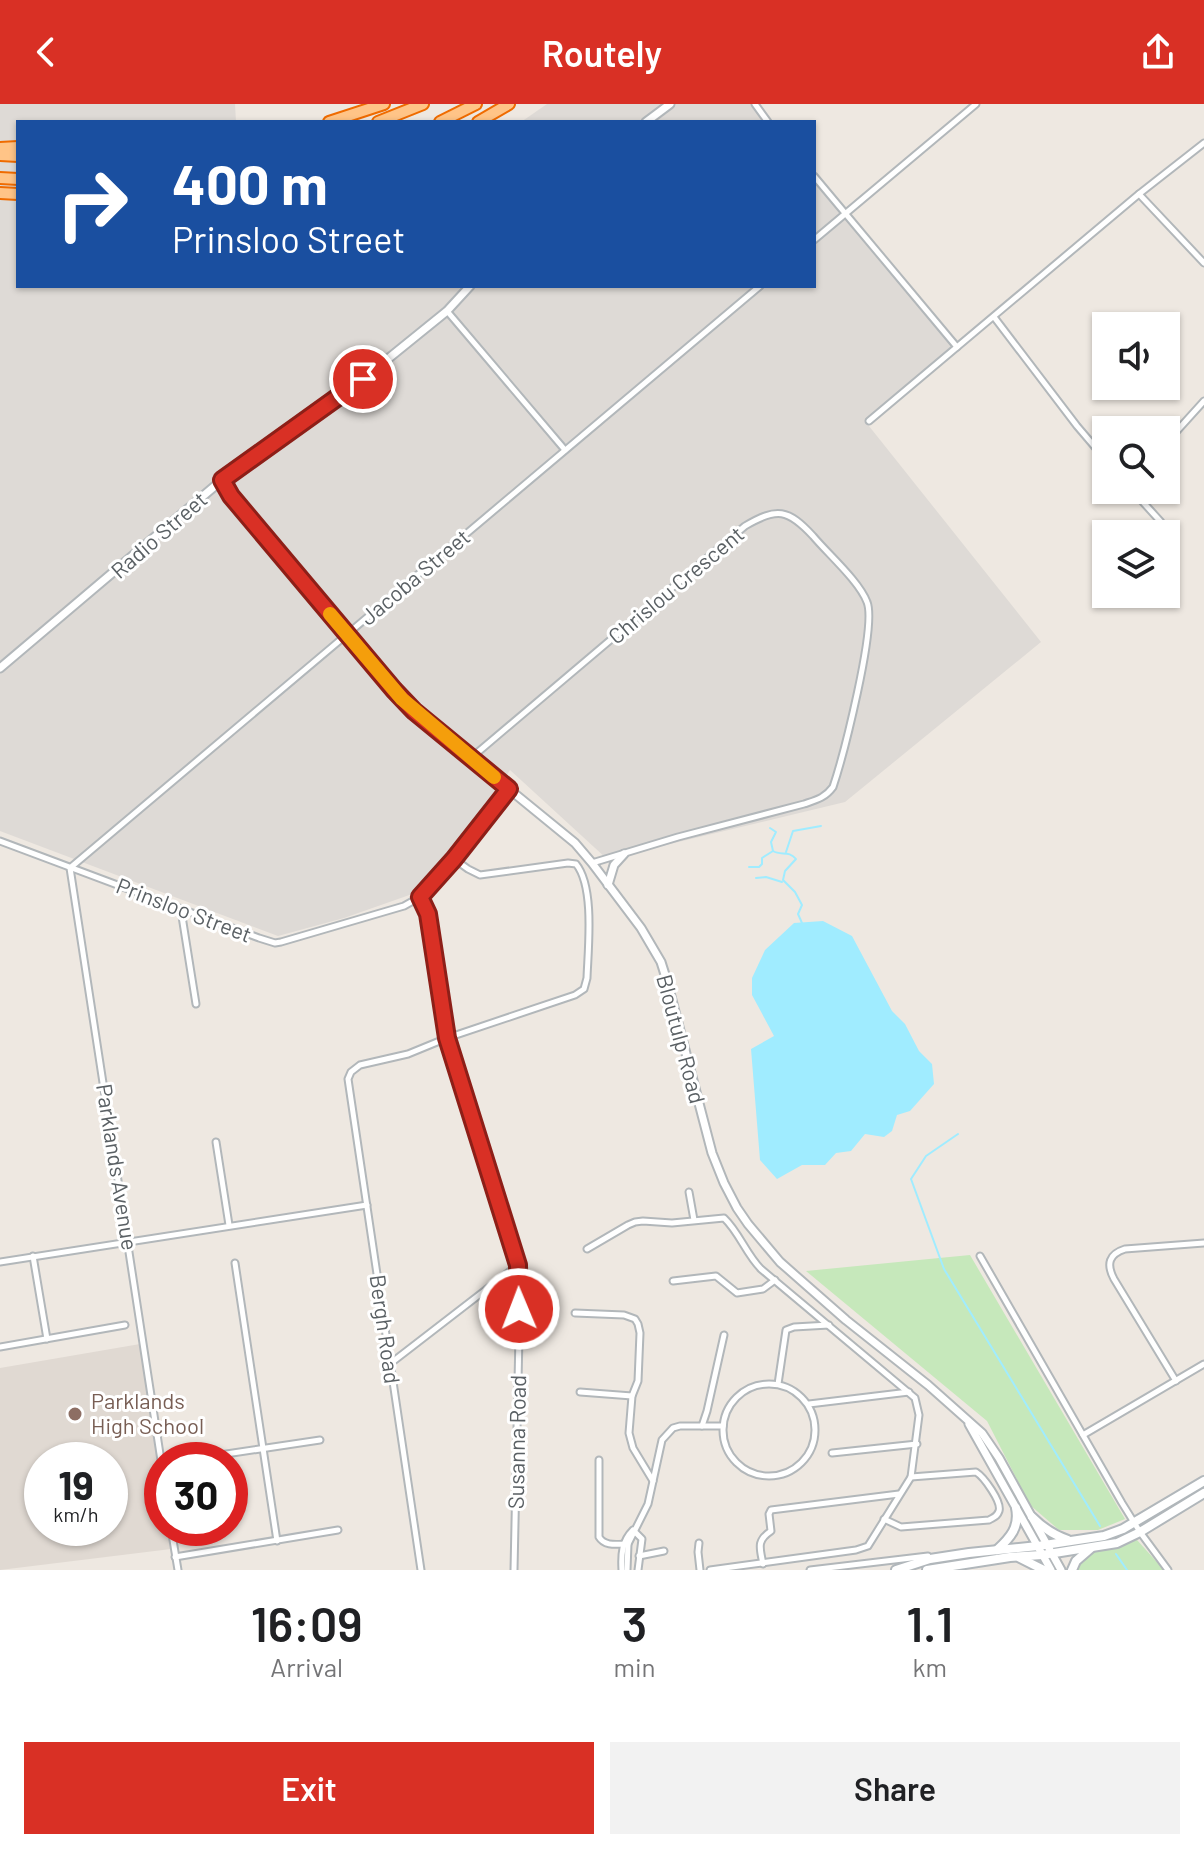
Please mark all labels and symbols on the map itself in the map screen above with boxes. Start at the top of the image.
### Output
pin [329,345,397,413]
street label: Radio Street [105,485,212,583]
street label: Chrislou Crescent [602,520,748,649]
street label: Jacoba Street [354,523,474,630]
street label: Prinsloo Street [113,871,256,947]
street label: Bloutulp Road [652,971,712,1106]
street label: Parklands Avenue [92,1082,144,1252]
position arrow [477,1267,561,1351]
street label: Bergh Road [365,1273,407,1385]
street label: Susanna Road [502,1375,530,1509]
place label: Parklands High School [91,1387,204,1438]
marker: Parklands High School [66,1405,84,1423]
speed limit sign: 30 [144,1442,248,1546]

